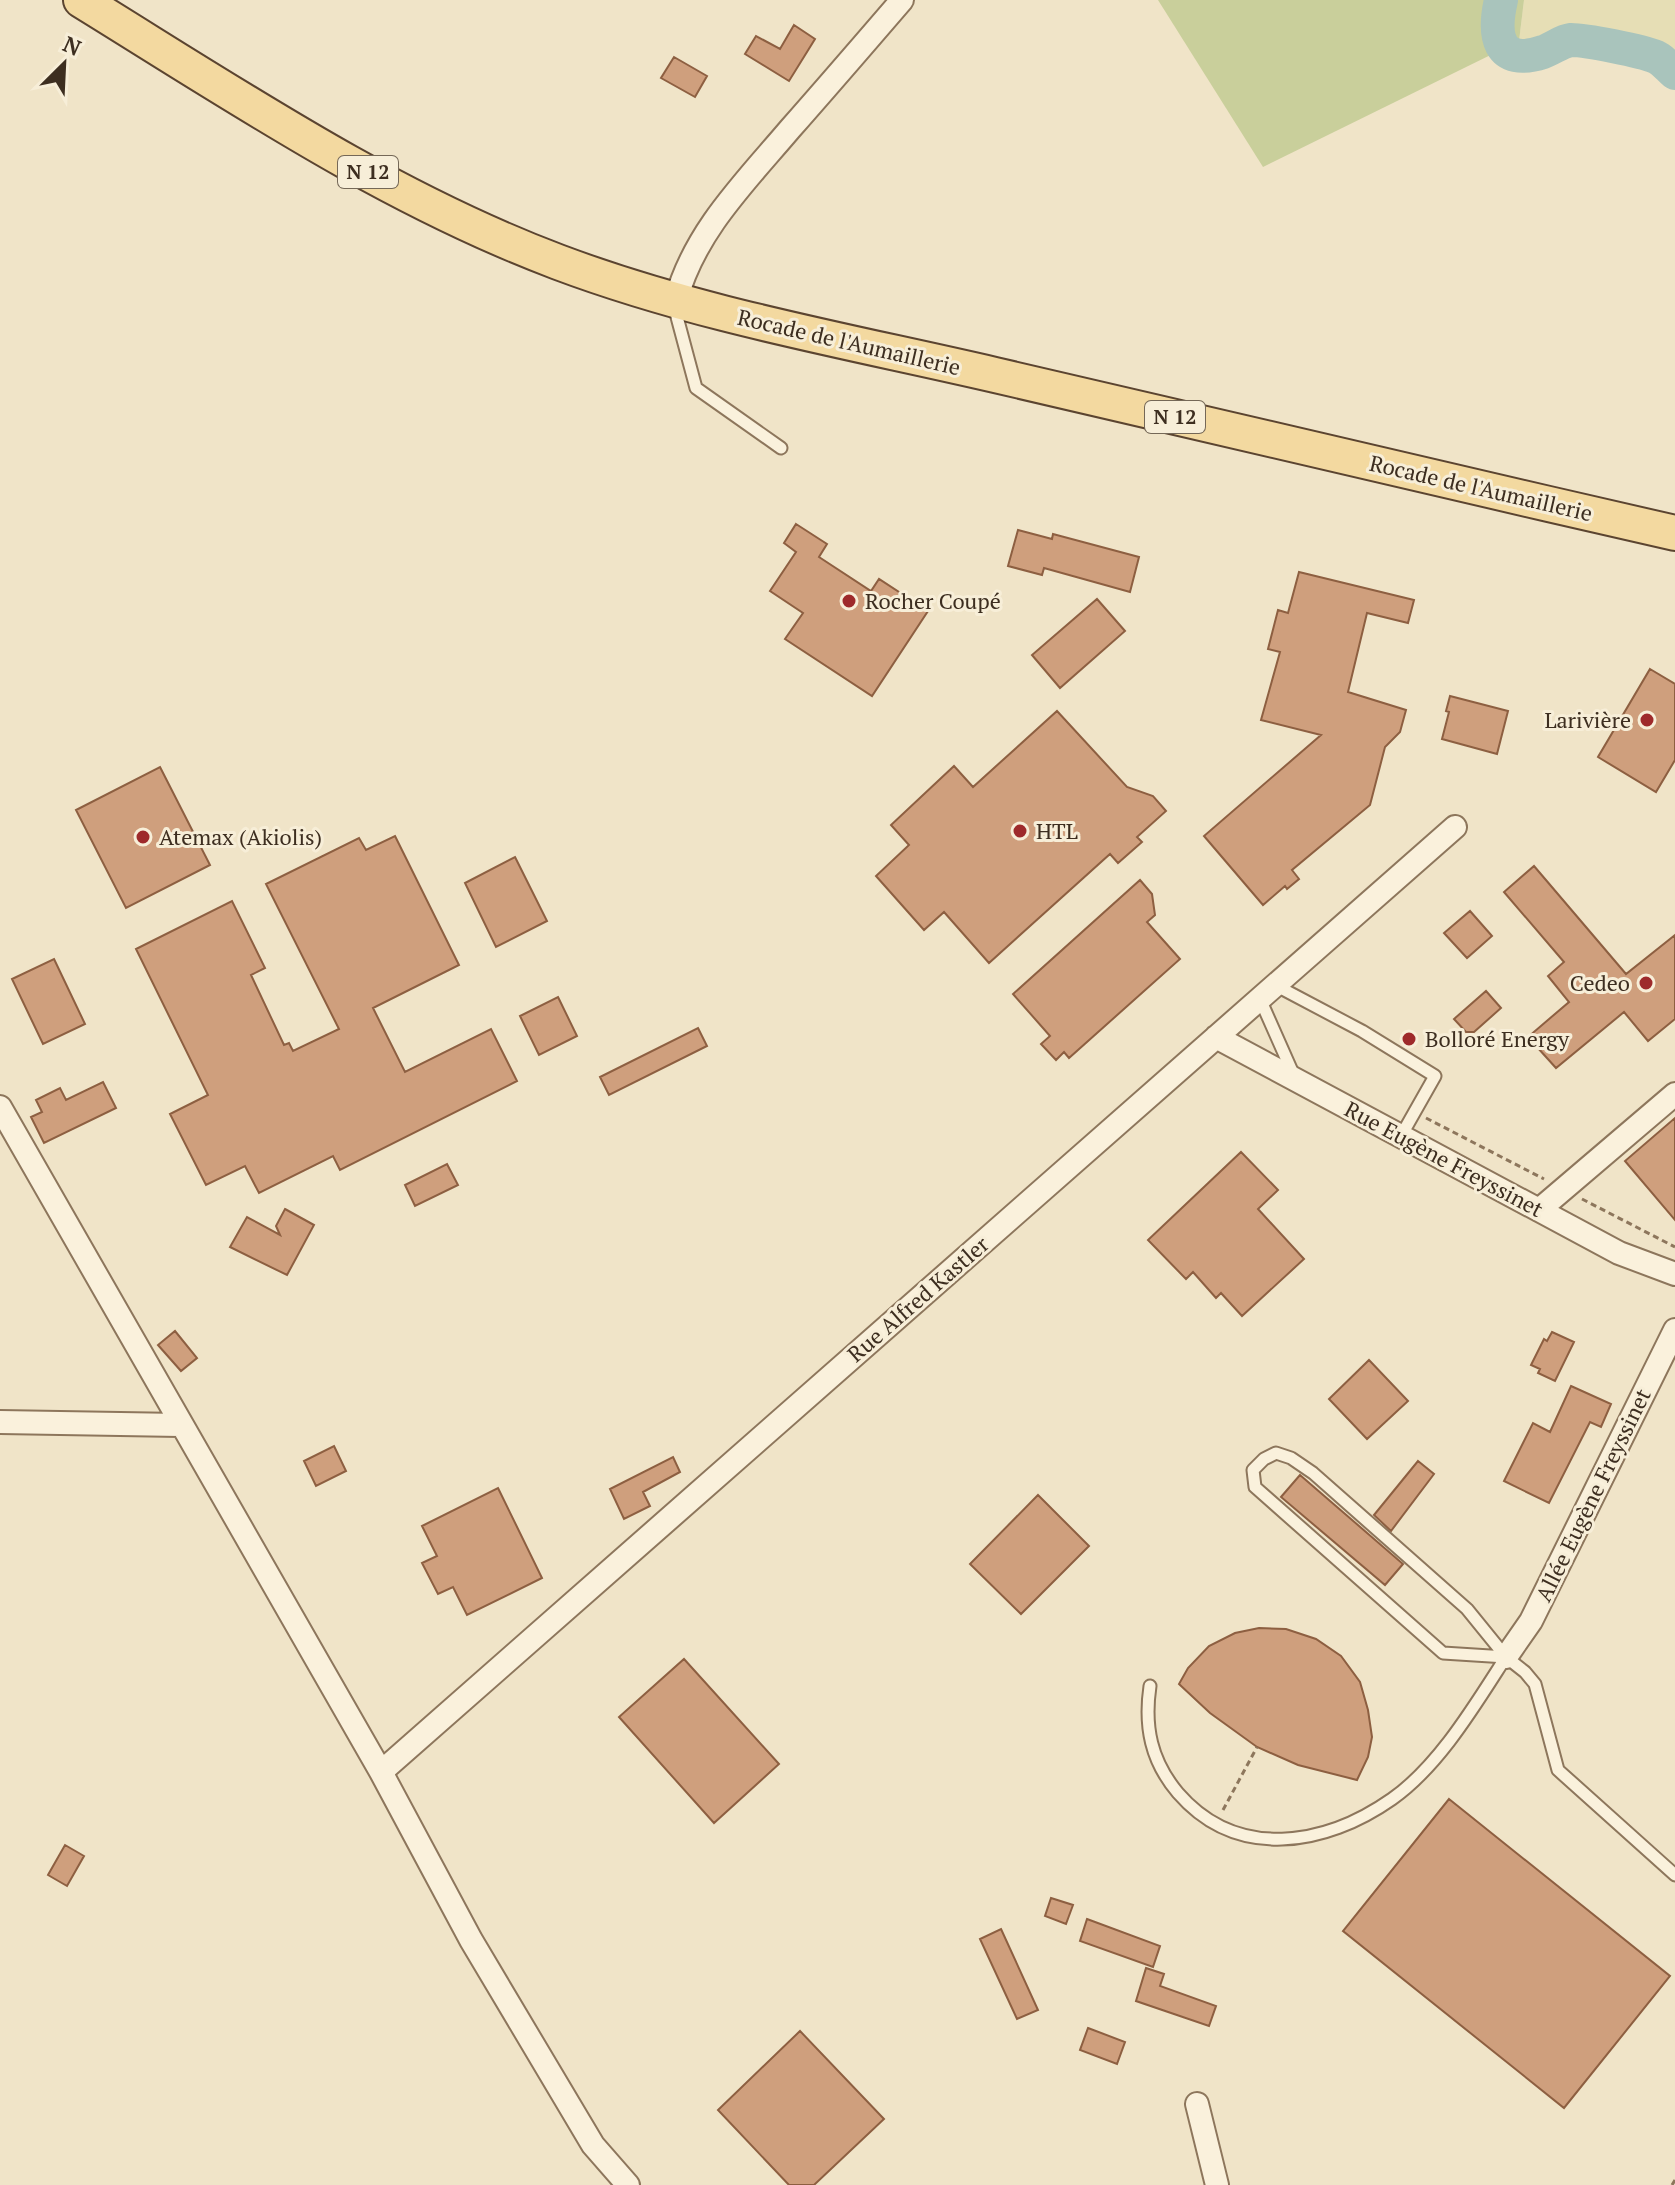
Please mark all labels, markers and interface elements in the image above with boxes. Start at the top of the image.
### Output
north arrow [24,24,104,104]
text: N [59,29,86,62]
road number: N 12 [338,156,398,188]
street label: Rocade de l'Aumaillerie [735,302,963,381]
road number: N 12 [1145,401,1205,433]
street label: Rocade de l'Aumaillerie [1367,448,1595,527]
place label: Rocher Coupé [865,586,1001,615]
marker: Rocher Coupé [840,592,858,610]
place label: Larivière [1544,705,1631,734]
marker: Larivière [1638,711,1656,729]
place label: HTL [1036,816,1078,845]
place label: Atemax (Akiolis) [159,822,322,851]
marker: HTL [1011,822,1029,840]
marker: Atemax (Akiolis) [134,828,152,846]
place label: Cedeo [1570,968,1630,997]
marker: Cedeo [1637,974,1655,992]
place label: Bolloré Energy [1425,1024,1570,1053]
marker: Bolloré Energy [1400,1030,1418,1048]
street label: Rue Eugène Freyssinet [1340,1094,1549,1223]
street label: Rue Alfred Kastler [841,1229,995,1368]
street label: Allée Eugène Freyssinet [1528,1384,1657,1606]

